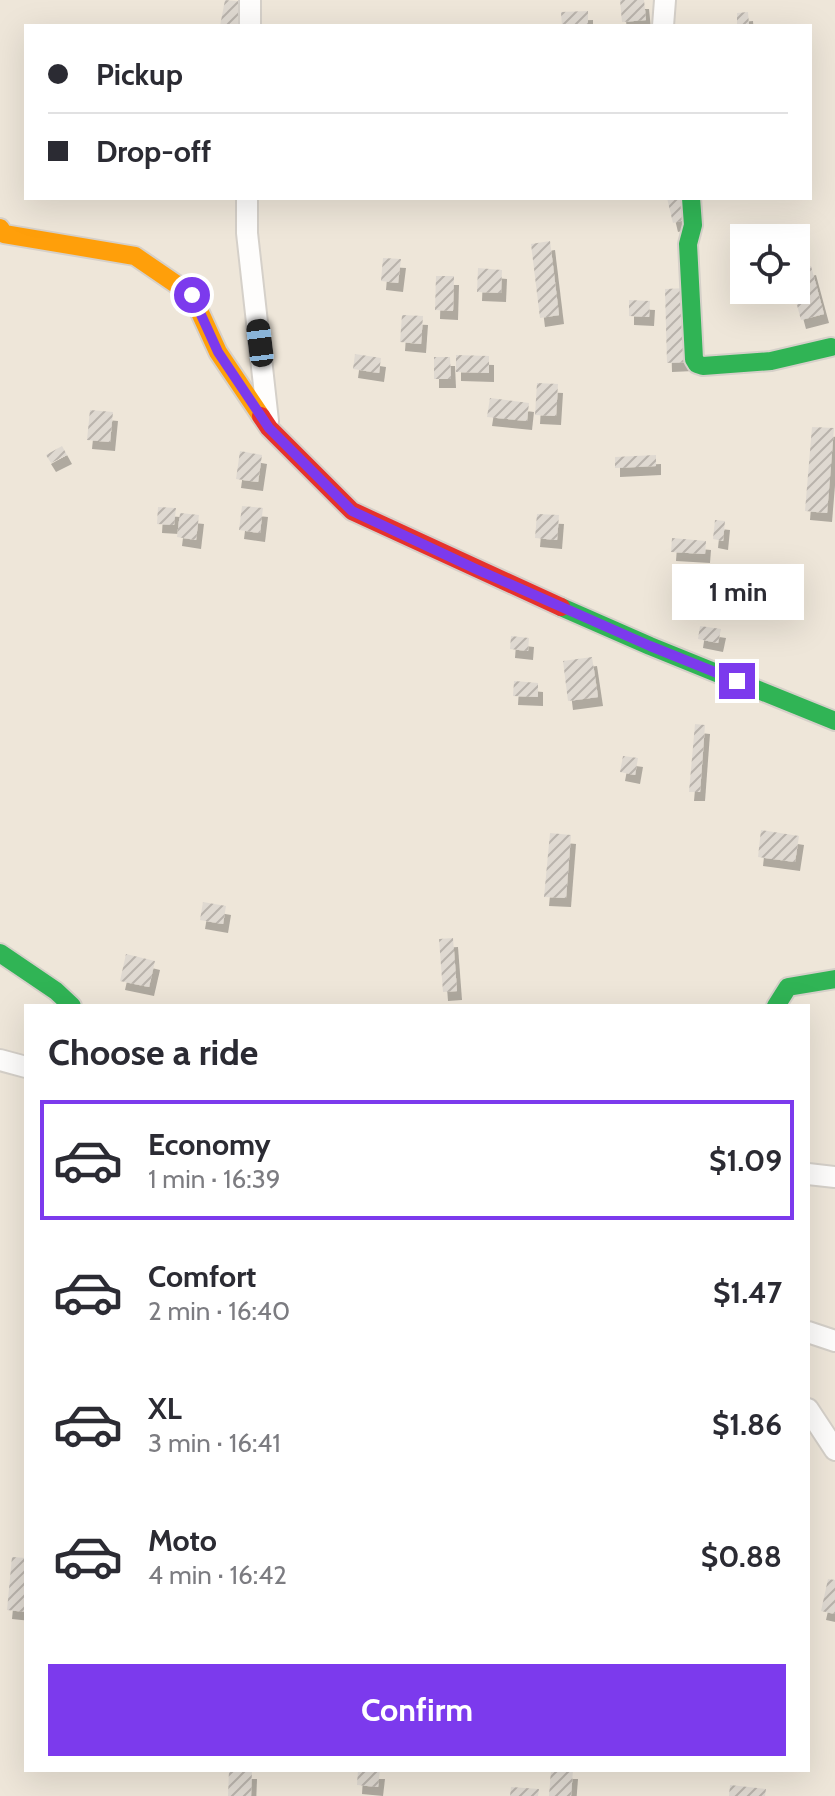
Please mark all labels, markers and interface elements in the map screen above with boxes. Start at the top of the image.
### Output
text: Pickup [96,56,183,93]
text: Drop-off [96,133,211,170]
map controls [730,224,810,304]
button: locate [730,224,810,304]
route start [174,277,210,313]
car [245,318,275,368]
callout: 1 min [671,565,803,621]
text: 1 min [709,576,767,608]
route end [719,663,755,699]
text: Choose a ride [48,1030,258,1074]
icon: car [52,1124,124,1196]
text: Economy [148,1126,271,1163]
text: $1.09 [709,1142,782,1179]
text: 1 min · 16:39 [148,1163,281,1195]
icon: car [52,1256,124,1328]
text: Comfort [148,1258,256,1295]
text: $1.47 [713,1274,782,1311]
text: 2 min · 16:40 [148,1295,290,1327]
icon: car [52,1388,124,1460]
text: XL [148,1390,182,1427]
text: $1.86 [712,1406,782,1443]
text: 3 min · 16:41 [148,1427,281,1459]
icon: car [52,1520,124,1592]
text: Moto [148,1522,217,1559]
text: $0.88 [701,1538,782,1575]
text: 4 min · 16:42 [148,1559,287,1591]
button: Confirm [48,1664,786,1756]

